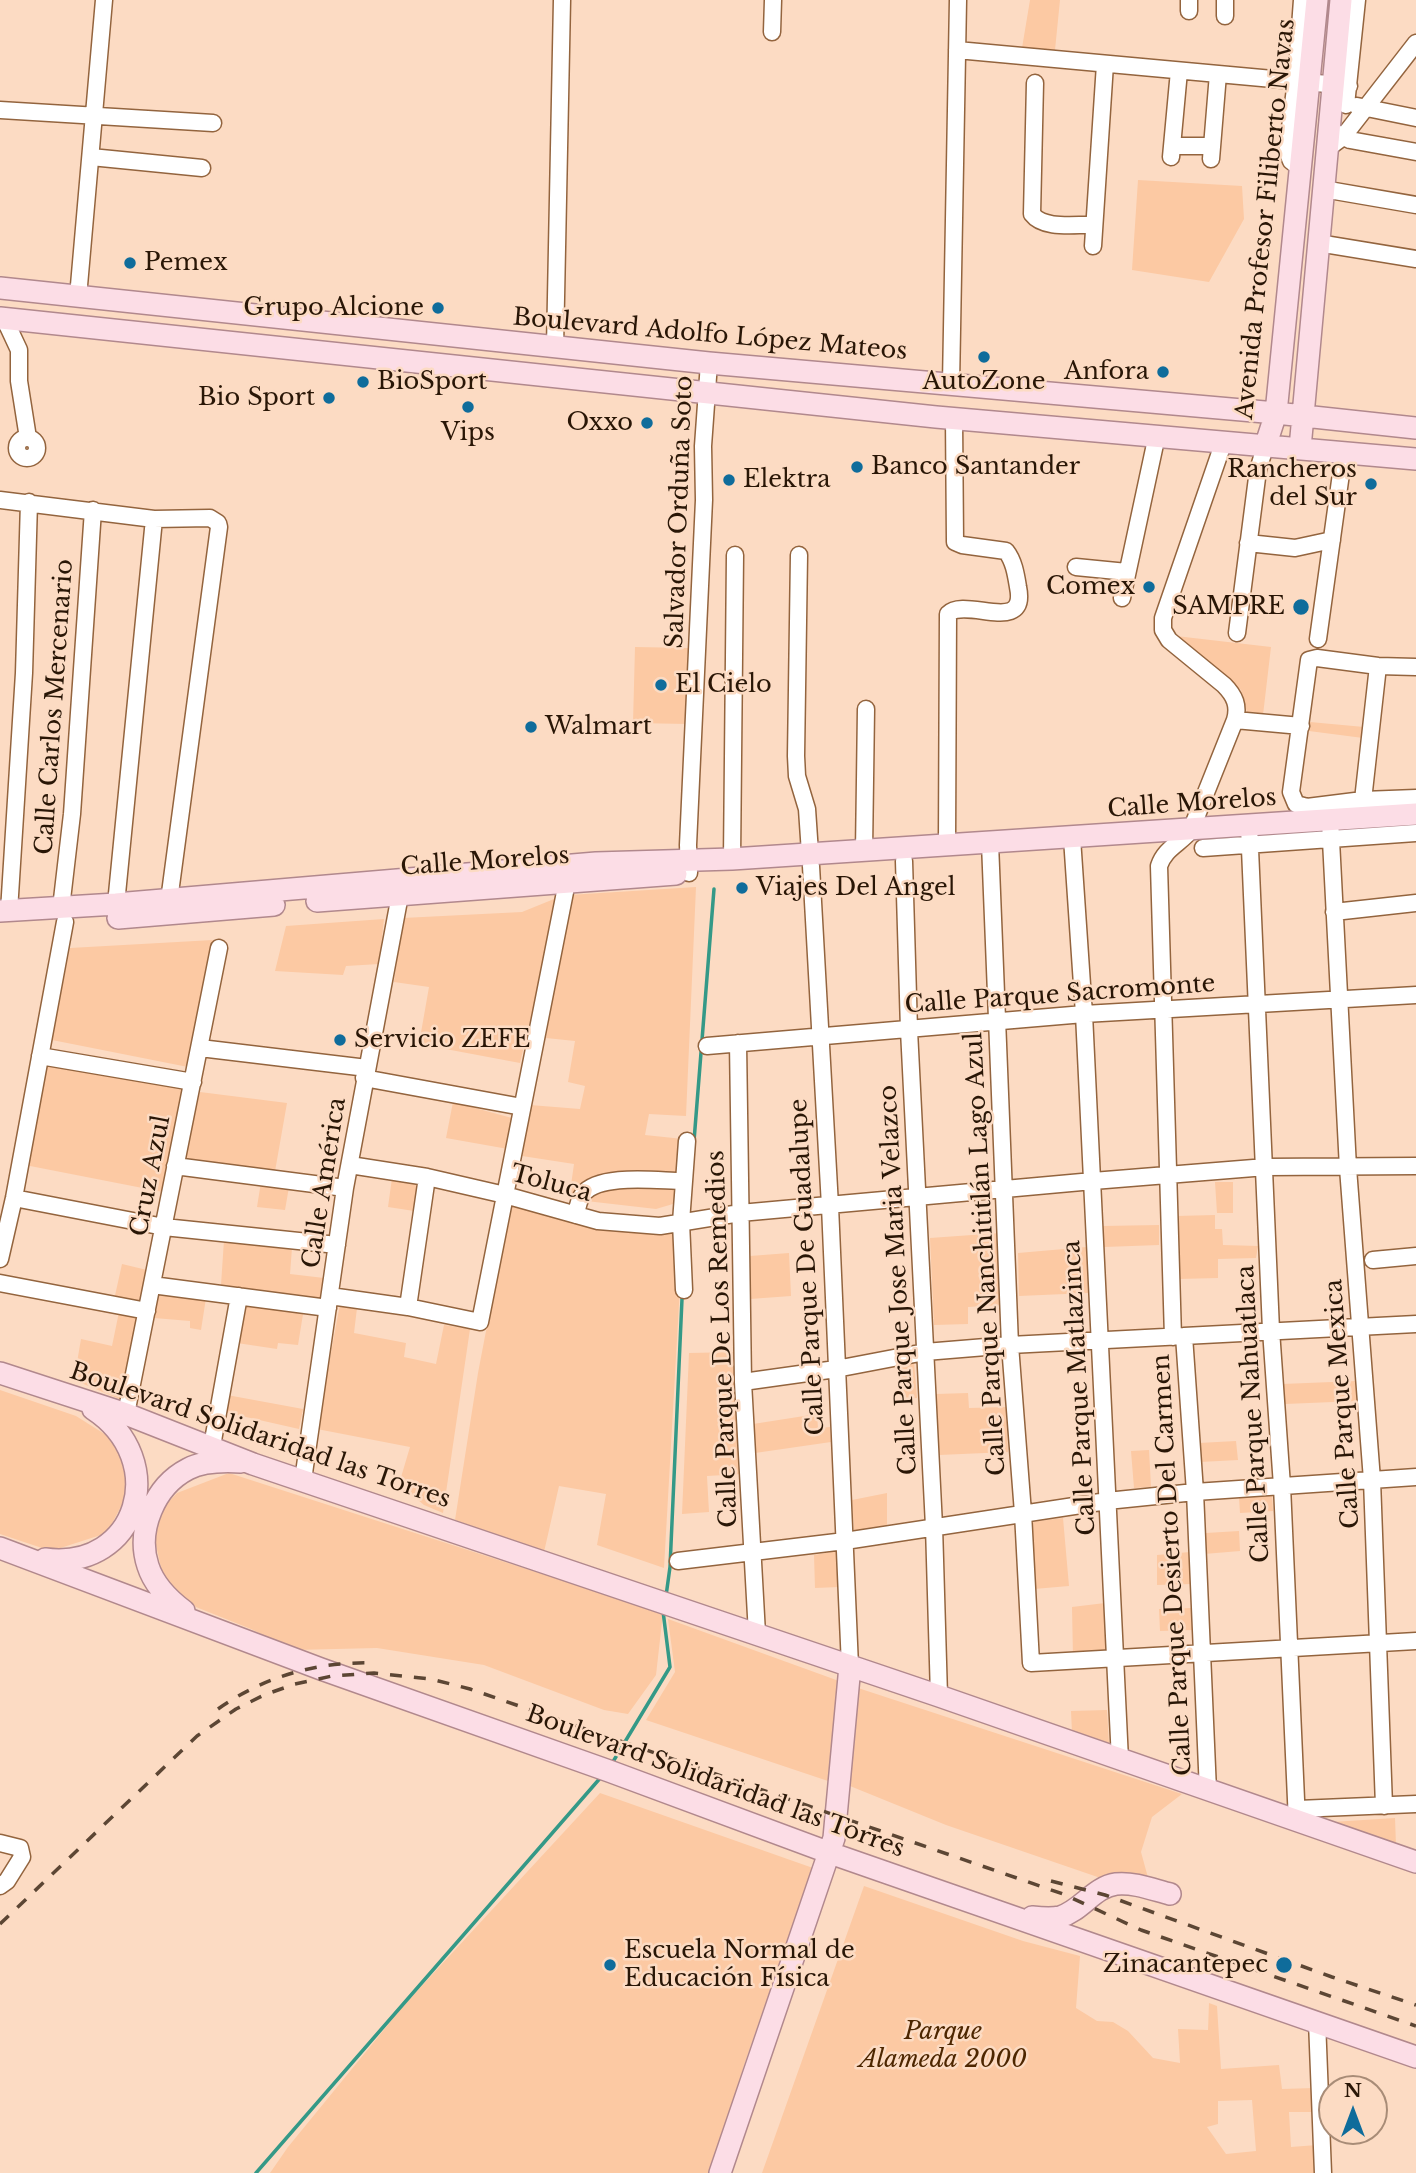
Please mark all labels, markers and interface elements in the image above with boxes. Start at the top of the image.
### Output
street label: Avenida Profesor Filiberto Navas [1231,17,1301,421]
place label: Pemex [144,249,227,277]
marker: Pemex [122,255,138,271]
place label: Grupo Alcione [243,294,424,322]
marker: Grupo Alcione [430,300,446,316]
street label: Boulevard Adolfo López Mateos [512,303,908,367]
marker: AutoZone [976,349,992,365]
place label: Anfora [1064,358,1149,386]
marker: Anfora [1155,364,1171,380]
place label: BioSport [377,368,487,396]
place label: AutoZone [923,368,1045,396]
marker: BioSport [355,374,371,390]
street label: Salvador Orduña Soto [661,375,699,649]
place label: Bio Sport [198,384,315,412]
marker: Bio Sport [321,390,337,406]
marker: Vips [460,399,476,415]
place label: Oxxo [566,409,633,437]
marker: Oxxo [639,415,655,431]
place label: Vips [441,419,495,447]
place label: Banco Santander [871,453,1080,481]
place label: Rancheros del Sur [1227,456,1357,512]
marker: Banco Santander [849,459,865,475]
place label: Elektra [743,466,831,494]
marker: Elektra [721,472,737,488]
marker: Rancheros del Sur [1363,476,1379,492]
street label: Calle Carlos Mercenario [30,558,80,856]
place label: Comex [1046,573,1135,601]
marker: Comex [1141,579,1157,595]
place label: SAMPRE [1172,593,1285,621]
marker: SAMPRE [1291,597,1311,617]
place label: El Cielo [675,671,772,699]
marker: El Cielo [653,677,669,693]
place label: Walmart [545,713,652,741]
marker: Walmart [523,719,539,735]
street label: Calle Morelos [1107,784,1277,824]
street label: Calle Morelos [400,842,570,882]
place label: Viajes Del Angel [756,874,955,902]
marker: Viajes Del Angel [734,880,750,896]
street label: Calle Parque Sacromonte [904,970,1216,1020]
place label: Servicio ZEFE [354,1026,531,1054]
street label: Calle Parque Nanchititlán Lago Azul [960,1031,1012,1477]
marker: Servicio ZEFE [332,1032,348,1048]
street label: Calle Parque Jose Maria Velazco [874,1084,924,1476]
street label: Calle América [297,1096,353,1270]
street label: Calle Parque De Guadalupe [785,1098,831,1436]
street label: Cruz Azul [125,1113,177,1239]
street label: Calle Parque De Los Remedios [702,1150,744,1528]
street label: Toluca [508,1159,594,1209]
street label: Calle Parque Matlazinca [1058,1240,1102,1536]
street label: Calle Parque Nahuatlaca [1232,1264,1276,1564]
street label: Calle Parque Mexica [1320,1278,1366,1530]
street label: Calle Parque Desierto Del Carmen [1148,1353,1198,1777]
street label: Boulevard Solidaridad las Torres [66,1357,454,1515]
street label: Boulevard Solidaridad las Torres [522,1700,908,1864]
place label: Escuela Normal de Educación Física [624,1937,855,1993]
place label: Zinacantepec [1103,1951,1268,1979]
marker: Zinacantepec [1274,1955,1294,1975]
marker: Escuela Normal de Educación Física [602,1957,618,1973]
park label: Parque Alameda 2000 [859,2018,1027,2074]
north arrow [1318,2075,1388,2145]
text: N [1344,2079,1362,2102]

